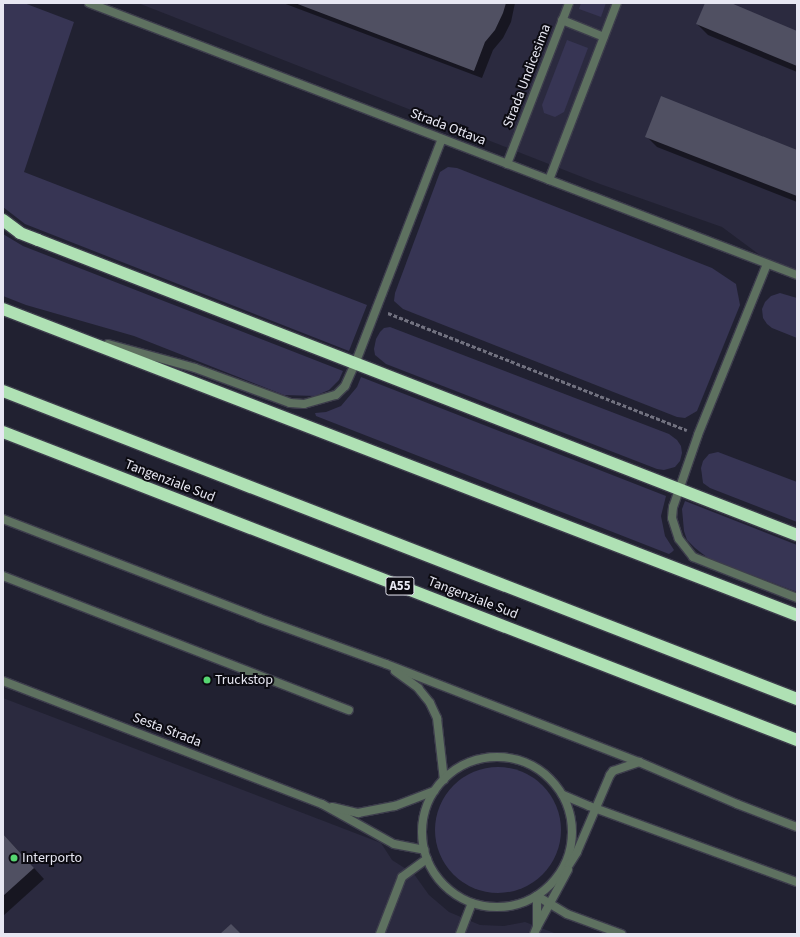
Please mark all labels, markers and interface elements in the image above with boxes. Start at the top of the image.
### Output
street label: Strada Undicesima [499,22,555,130]
street label: Strada Ottava [408,105,488,149]
street label: Tangenziale Sud [123,456,217,506]
street label: Tangenziale Sud [426,573,520,623]
road number: A55 [385,575,415,597]
place label: Truckstop [215,672,273,688]
marker: Truckstop [202,675,212,685]
street label: Sesta Strada [130,709,204,751]
place label: Interporto [22,850,82,866]
marker: Interporto [9,853,19,863]

